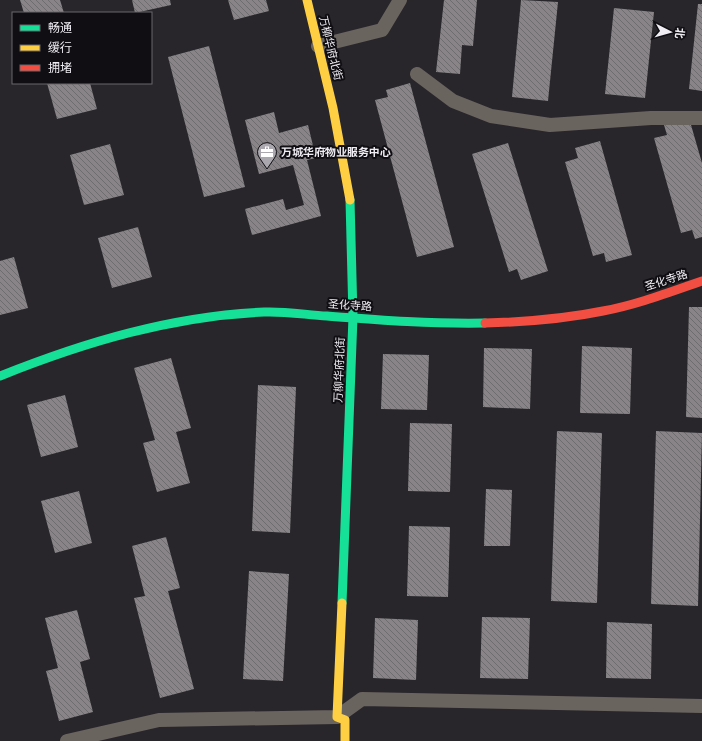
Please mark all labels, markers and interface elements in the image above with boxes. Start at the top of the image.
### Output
legend [12,12,152,84]
north arrow [650,12,690,52]
street label: 万柳华府北街 [317,15,345,81]
text: 畅通 [48,21,72,35]
text: 北 [673,27,686,39]
text: 缓行 [48,41,72,55]
text: 拥堵 [48,61,72,75]
office icon: 万城华府物业服务中心 [256,141,278,169]
place label: 万城华府物业服务中心 [281,146,391,158]
street label: 圣化寺路 [643,267,689,293]
street label: 圣化寺路 [328,297,372,313]
street label: 万柳华府北街 [332,337,346,403]

